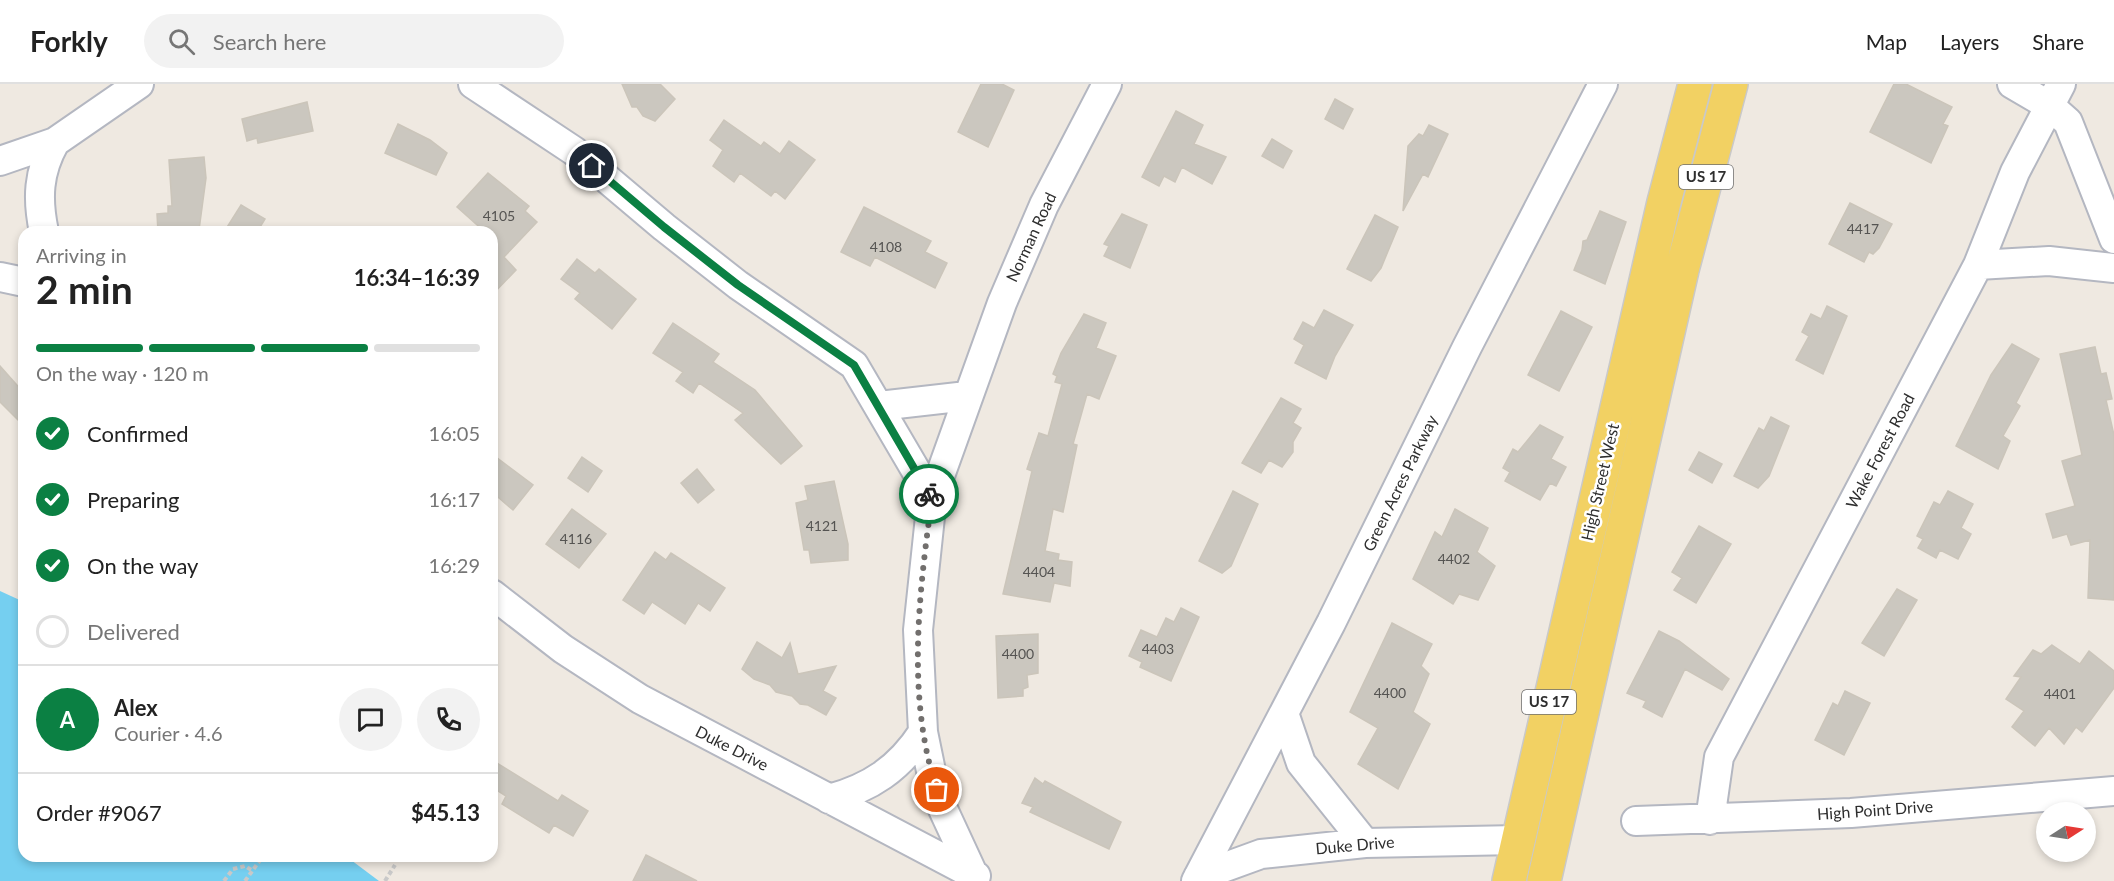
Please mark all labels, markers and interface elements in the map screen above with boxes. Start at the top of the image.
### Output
search box [144,14,564,68]
text: Forkly [30,24,108,58]
icon: search [165,25,198,58]
text: Search here [213,28,326,55]
text: Map [1866,29,1907,54]
text: Layers [1940,29,1999,54]
text: Share [2032,29,2084,54]
pin [566,140,617,191]
icon: home [575,149,608,182]
road number: US 17 [1679,165,1733,189]
street label: Norman Road [1002,189,1060,285]
house number: 4105 [483,207,515,224]
house number: 4417 [1847,220,1879,237]
house number: 4108 [870,238,902,255]
text: Arriving in [36,243,127,267]
text: 16:34–16:39 [354,264,480,291]
text: 2 min [36,266,133,312]
text: On the way · 120 m [36,361,209,385]
street label: Wake Forest Road [1841,390,1918,511]
street label: Green Acres Parkway [1358,411,1441,554]
icon: check [36,417,69,450]
text: Confirmed [87,420,189,447]
text: 16:05 [429,421,480,445]
street label: High Street West [1577,421,1622,543]
courier [899,464,959,524]
icon: bike [913,478,946,511]
icon: check [36,483,69,516]
text: Preparing [87,486,179,513]
text: 16:17 [429,487,480,511]
house number: 4121 [806,517,838,534]
house number: 4116 [560,530,592,547]
icon: check [36,549,69,582]
house number: 4402 [1438,550,1470,567]
text: On the way [87,552,198,579]
text: 16:29 [429,553,480,577]
house number: 4404 [1023,563,1055,580]
text: Delivered [87,618,180,645]
house number: 4403 [1142,640,1174,657]
house number: 4400 [1002,645,1034,662]
house number: 4400 [1374,684,1406,701]
house number: 4401 [2044,685,2076,702]
button: chat [339,688,402,751]
button: phone [417,688,480,751]
road number: US 17 [1522,690,1576,714]
text: Alex [114,694,158,721]
text: A [60,706,75,733]
text: Courier · 4.6 [114,721,223,745]
street label: Duke Drive [693,721,772,774]
pin [911,764,962,815]
icon: bag [920,773,953,806]
street label: High Point Drive [1816,796,1934,823]
text: Order #9067 [36,799,162,826]
text: $45.13 [411,799,480,826]
north arrow [2036,802,2096,862]
map controls [2036,802,2096,862]
street label: Duke Drive [1315,832,1395,857]

